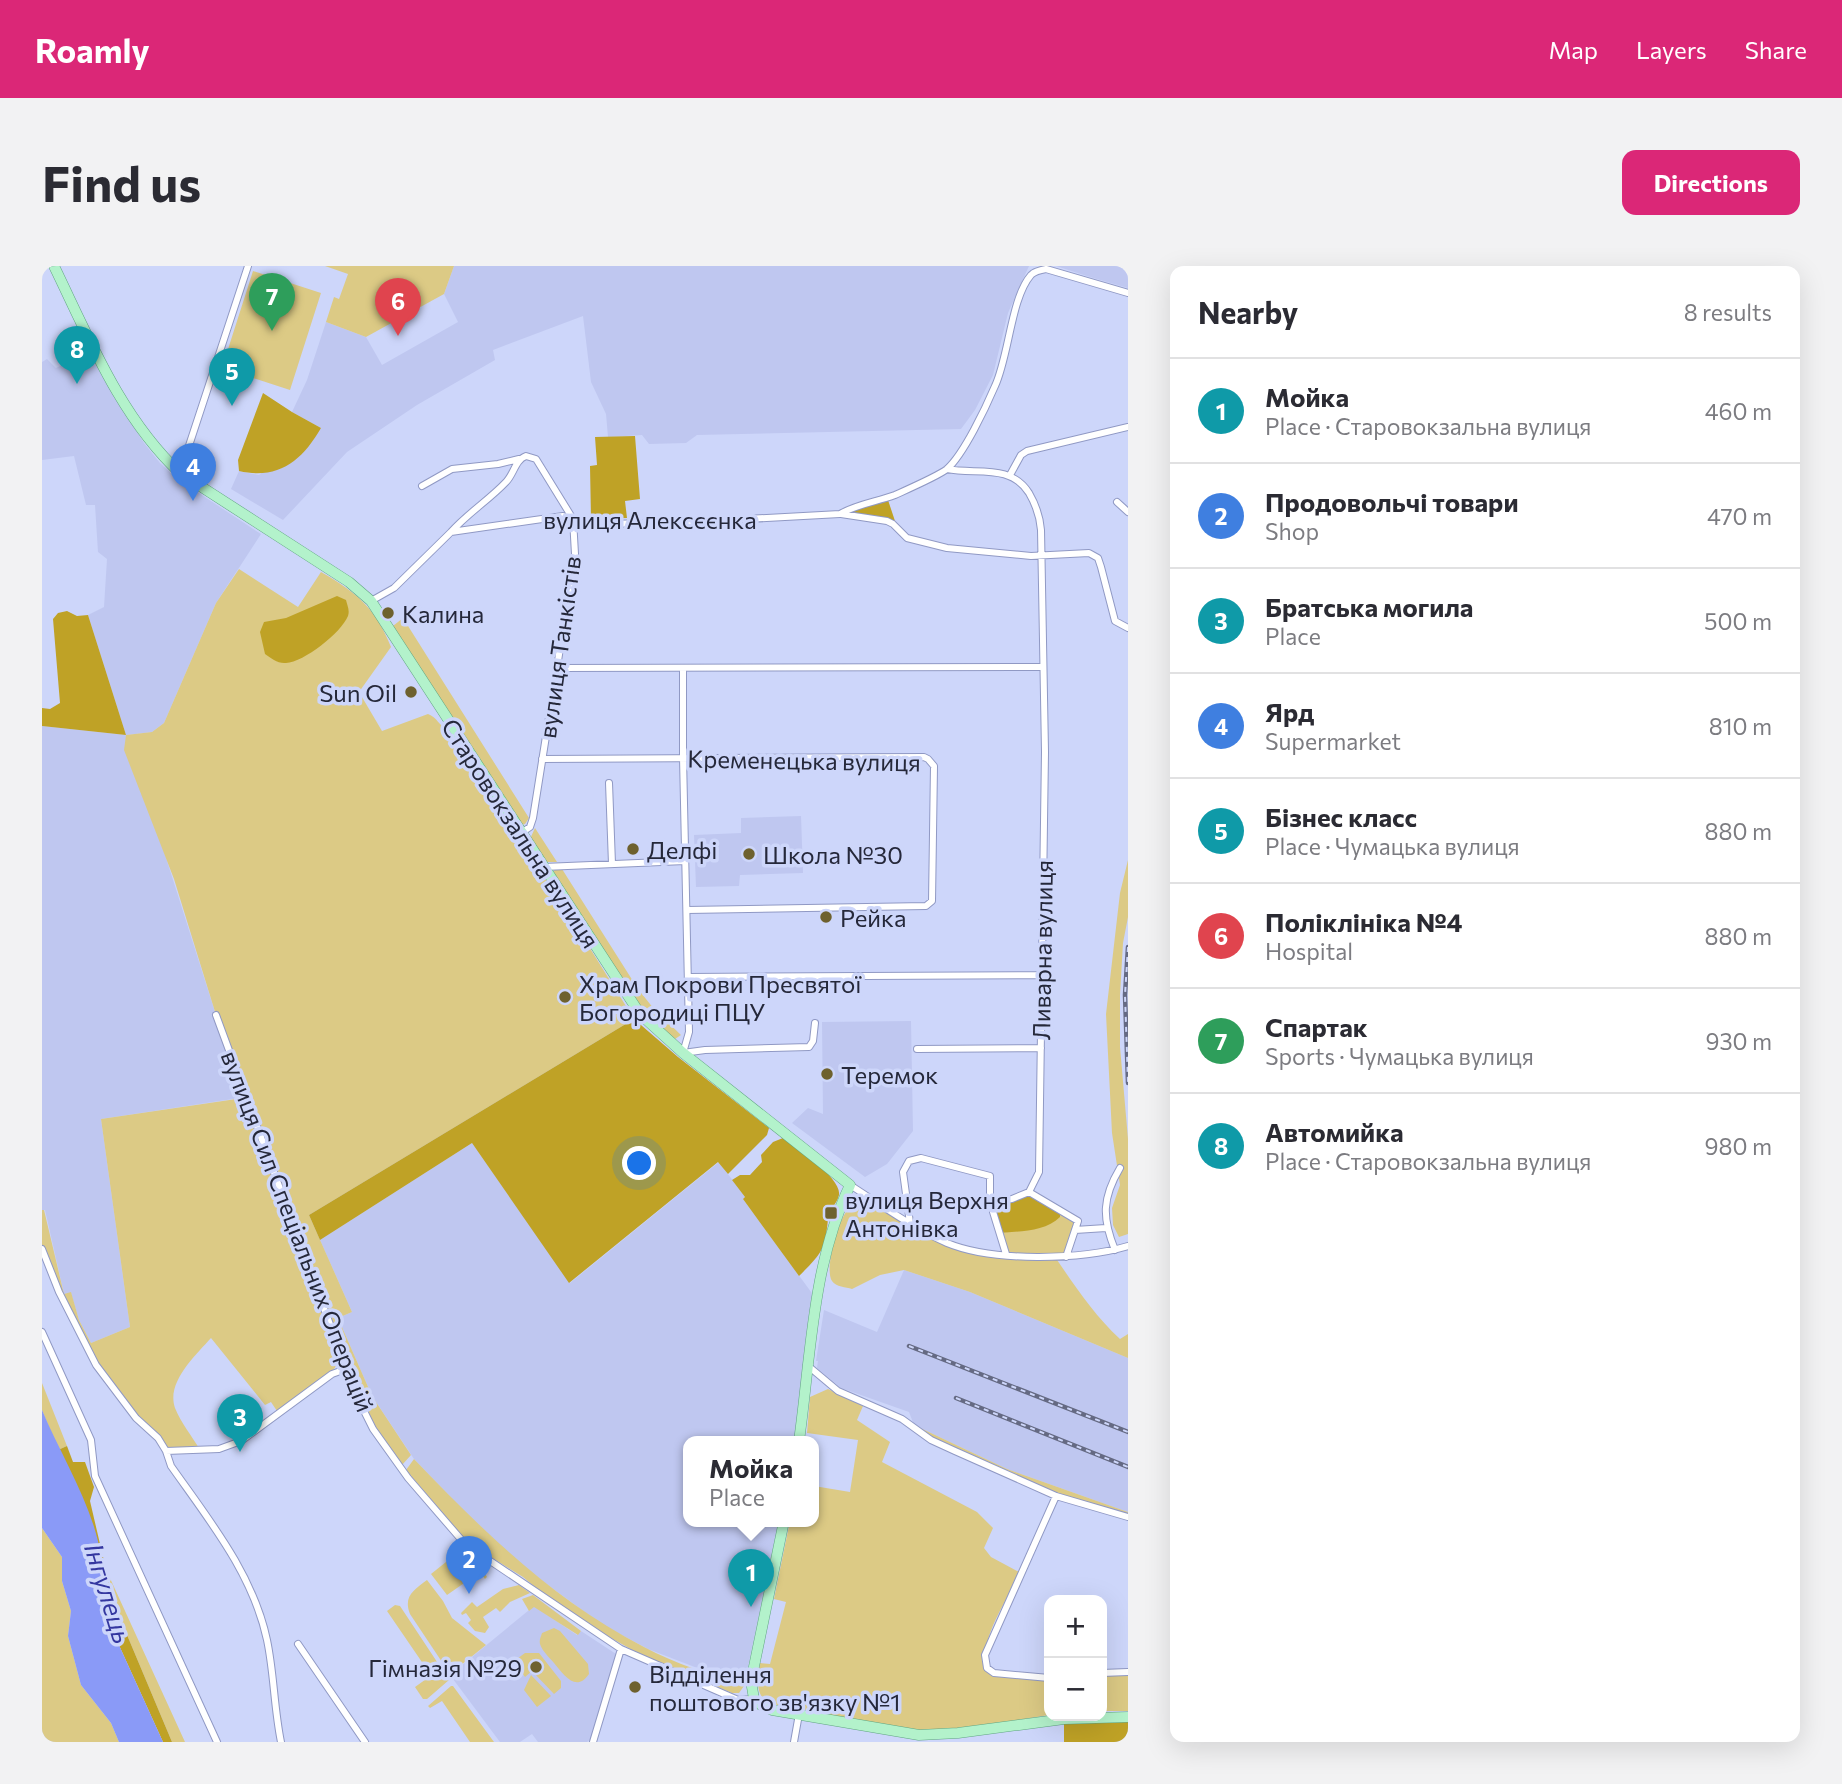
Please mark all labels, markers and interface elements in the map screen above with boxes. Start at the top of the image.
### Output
text: Roamly [35,29,150,70]
text: Map [1549,35,1598,64]
text: Layers [1636,35,1707,64]
text: Share [1745,35,1807,64]
button: Directions [1622,150,1800,215]
text: Find us [42,152,201,212]
pin: 7 [249,273,295,331]
pin: 6 [375,278,421,336]
text: Nearby [1198,293,1298,330]
text: 8 results [1684,298,1772,326]
pin: 8 [54,326,100,384]
pin: 5 [209,348,255,406]
text: Мойка [1265,381,1349,412]
text: 1 [1216,397,1226,425]
text: 460 m [1705,397,1772,425]
text: Place · Старовокзальна вулиця [1265,412,1591,440]
pin: 4 [170,443,216,501]
text: Продовольчі товари [1265,486,1519,517]
text: 2 [1214,502,1228,530]
text: 470 m [1707,502,1772,530]
street label: вулиця Алексєєнка [543,505,757,534]
text: Shop [1265,517,1319,545]
street label: вулиця Танкістів [532,554,586,740]
text: Братська могила [1265,591,1473,622]
place label: Калина [402,599,484,628]
marker: Калина [380,605,396,621]
text: 3 [1214,607,1228,635]
text: 500 m [1704,607,1772,635]
text: Place [1265,622,1321,650]
place label: Sun Oil [319,678,397,707]
marker: Sun Oil [403,684,419,700]
text: Ярд [1265,696,1314,727]
text: 4 [1214,712,1228,740]
text: 810 m [1709,712,1772,740]
street label: Старовокзальна вулиця [436,713,606,953]
text: Supermarket [1265,727,1401,755]
street label: Кременецька вулиця [687,743,921,777]
text: Бізнес класс [1265,801,1417,832]
text: 5 [1214,817,1228,845]
text: 880 m [1705,817,1772,845]
text: Place · Чумацька вулиця [1265,832,1520,860]
place label: Делфі [647,835,717,864]
place label: Школа №30 [763,840,903,869]
marker: Делфі [625,841,641,857]
marker: Школа №30 [741,846,757,862]
street label: Ливарна вулиця [1026,860,1058,1040]
place label: Рейка [840,903,906,932]
text: Поліклініка №4 [1265,906,1462,937]
marker: Рейка [818,909,834,925]
text: 6 [1214,922,1228,950]
text: 880 m [1705,922,1772,950]
text: Hospital [1265,937,1353,965]
place label: Храм Покрови Пресвятої Богородиці ПЦУ [579,969,862,1026]
marker: Храм Покрови Пресвятої Богородиці ПЦУ [557,989,573,1005]
text: Спартак [1265,1011,1368,1042]
text: 7 [1215,1027,1227,1055]
text: 930 m [1706,1027,1772,1055]
text: Sports · Чумацька вулиця [1265,1042,1534,1070]
street label: вулиця Сил Спеціальних Операцій [216,1046,380,1416]
place label: Теремок [841,1060,938,1089]
marker: Теремок [819,1066,835,1082]
text: Автомийка [1265,1116,1404,1147]
text: 8 [1214,1132,1228,1160]
text: 980 m [1705,1132,1772,1160]
your location [622,1146,656,1180]
text: Place · Старовокзальна вулиця [1265,1147,1591,1175]
place label: вулиця Верхня Антонівка [845,1185,1009,1242]
marker: вулиця Верхня Антонівка [823,1205,839,1221]
pin: 3 [217,1394,263,1452]
popup [683,1436,819,1527]
text: Мойка [709,1452,793,1483]
text: Place [709,1483,765,1511]
pin: 2 [446,1536,492,1594]
water label: Інгулець [79,1539,139,1647]
pin: 1 [728,1549,774,1607]
map controls [1044,1595,1107,1721]
button: + [1044,1595,1107,1658]
place label: Гімназія №29 [368,1653,522,1682]
button: − [1044,1658,1107,1721]
marker: Гімназія №29 [528,1659,544,1675]
place label: Відділення поштового зв'язку №1 [649,1659,900,1716]
marker: Відділення поштового зв'язку №1 [627,1679,643,1695]

